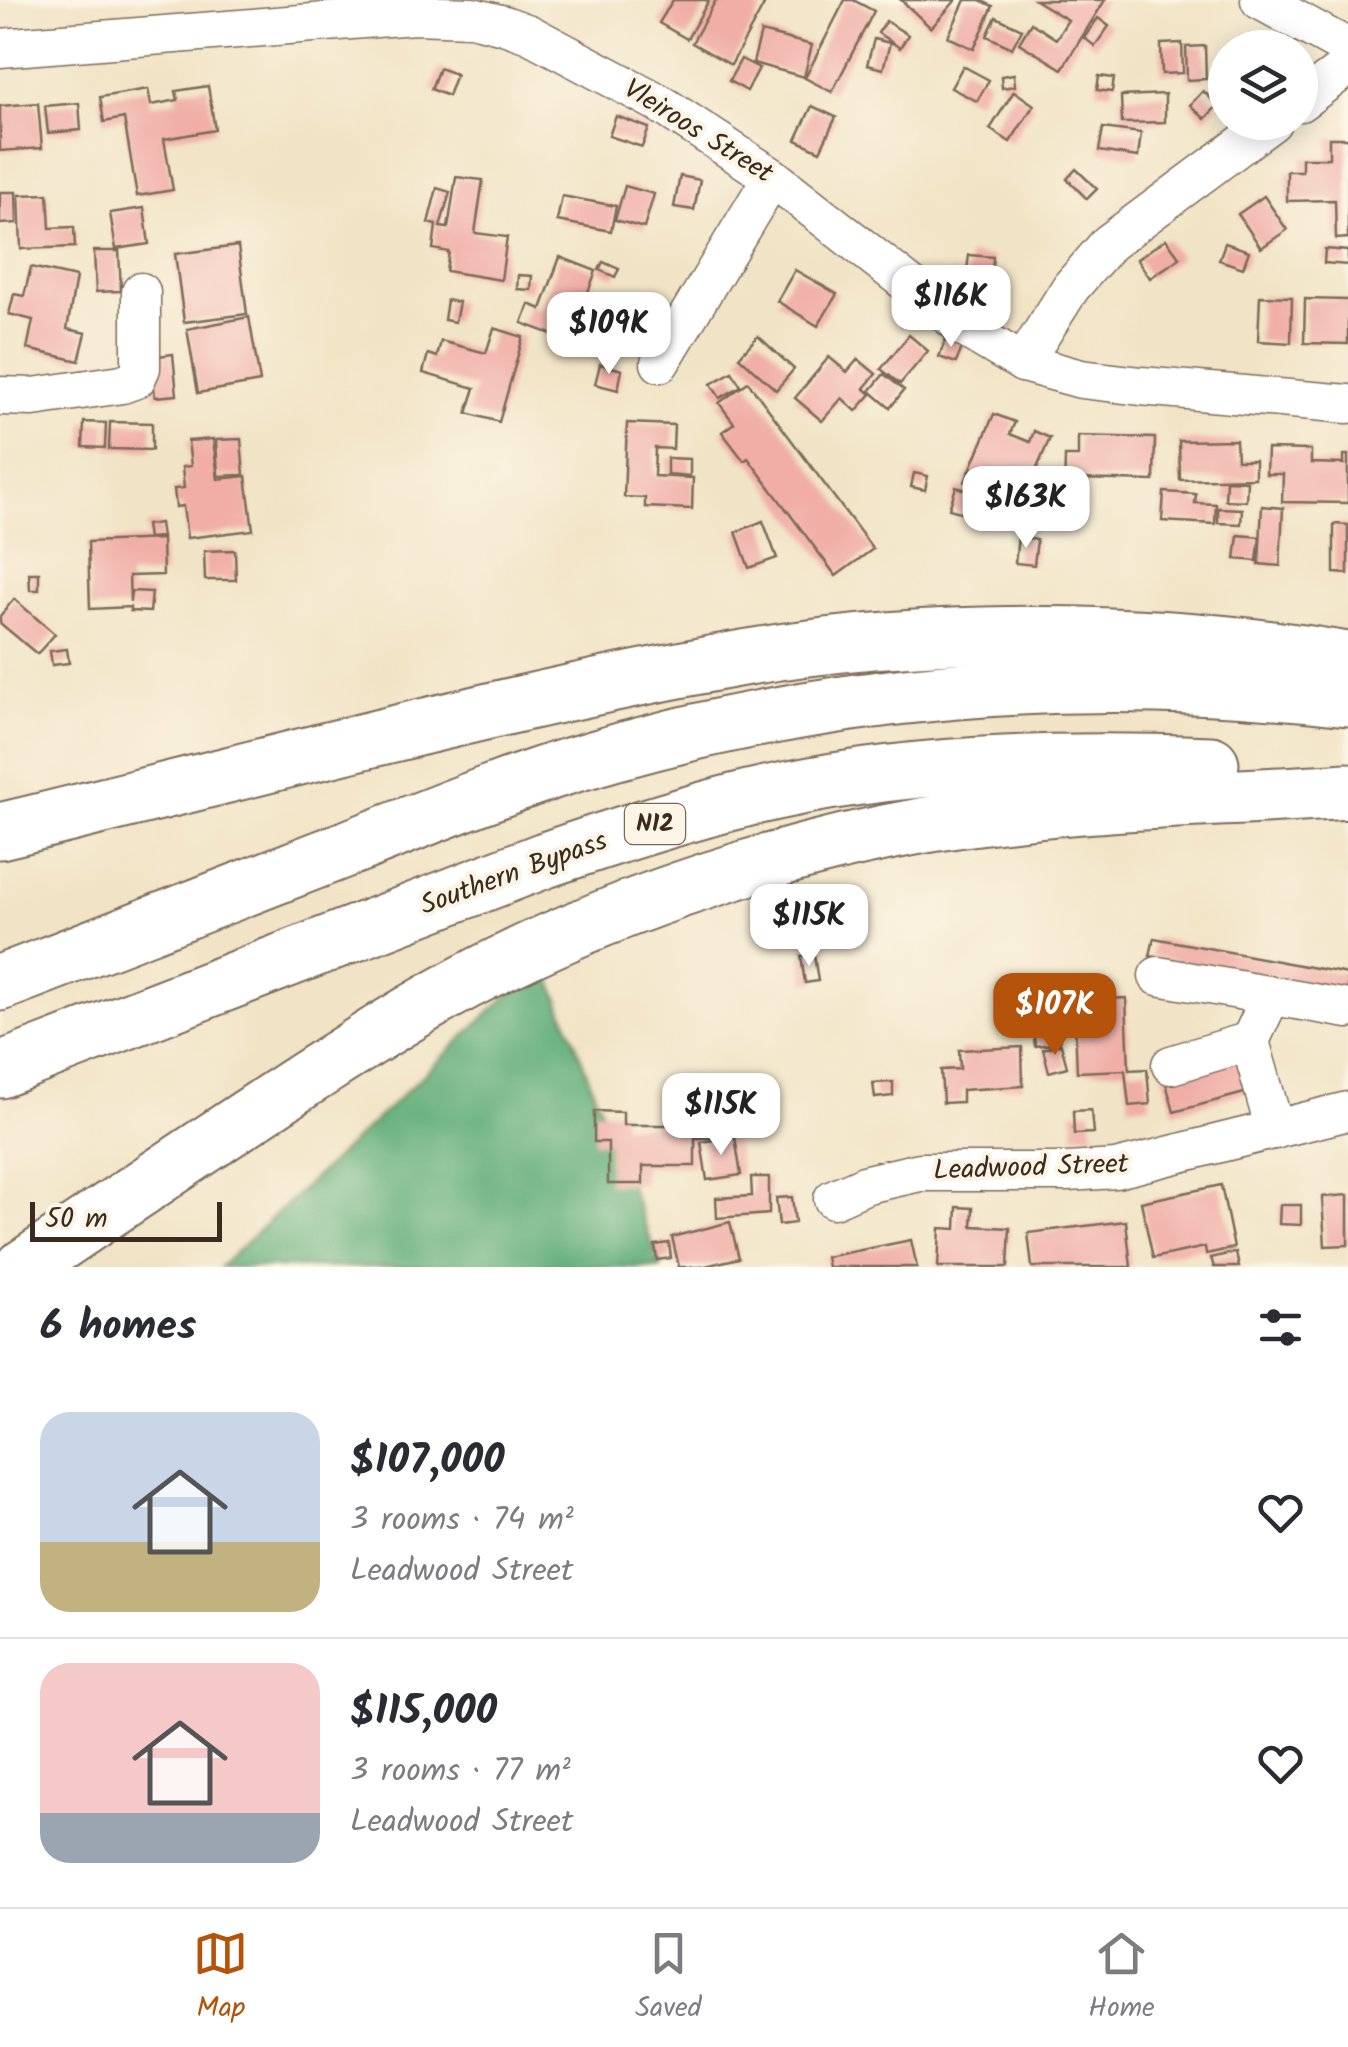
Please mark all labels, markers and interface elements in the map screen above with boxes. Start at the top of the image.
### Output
map controls [1208,30,1318,140]
button: layers [1208,30,1318,140]
street label: Vleiroos Street [614,68,783,197]
pin: $116K [881,265,1021,350]
text: $116K [914,272,988,323]
pin: $109K [539,292,679,377]
text: $109K [569,299,649,350]
pin: $163K [956,466,1096,551]
text: $163K [985,473,1067,524]
road number: N12 [625,804,685,844]
street label: Southern Bypass [414,819,614,929]
pin: $115K [739,884,879,969]
text: $115K [772,891,846,942]
pin: $107K [985,973,1125,1058]
text: $107K [1015,980,1095,1031]
pin: $115K [651,1073,791,1158]
text: $115K [684,1080,758,1131]
street label: Leadwood Street [933,1142,1131,1194]
scale bar [30,1197,222,1242]
text: 50 m [45,1197,108,1242]
text: 6 homes [40,1294,196,1361]
icon: filters [1253,1300,1308,1355]
text: $107,000 [350,1428,505,1495]
icon: home [120,1452,240,1572]
icon: heart [1253,1485,1308,1540]
text: 3 rooms · 74 m² [350,1495,574,1546]
text: Leadwood Street [350,1546,573,1597]
text: $115,000 [350,1679,497,1746]
icon: home [120,1703,240,1823]
icon: heart [1253,1736,1308,1791]
text: 3 rooms · 77 m² [350,1746,571,1797]
text: Leadwood Street [350,1797,573,1848]
tab: Map [193,1926,248,2031]
tab: Saved [635,1926,702,2031]
tab: Home [1088,1926,1155,2031]

